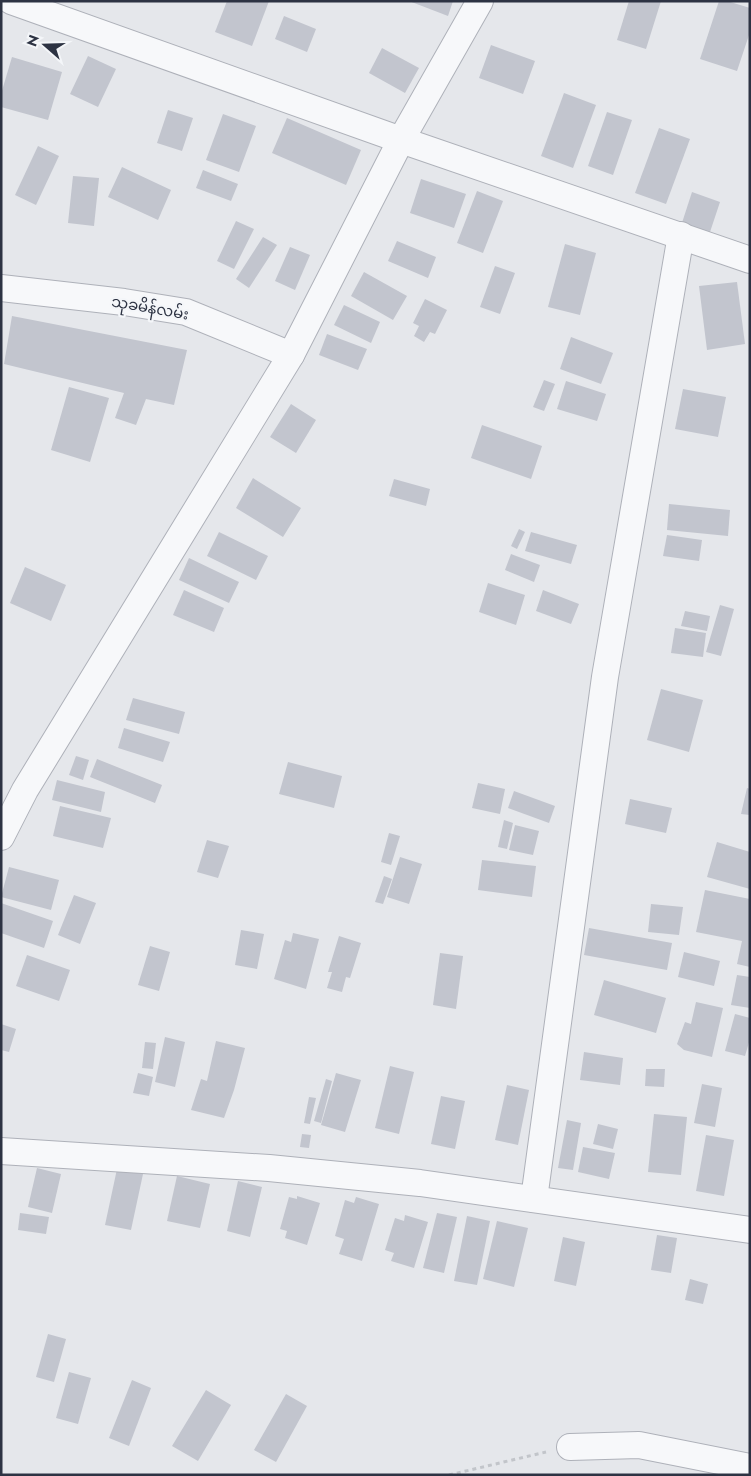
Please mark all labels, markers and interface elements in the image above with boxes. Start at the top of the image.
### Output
north arrow [20,20,70,70]
text: N [21,32,44,49]
street label: သုခမိန်လမ်း [110,290,190,327]

